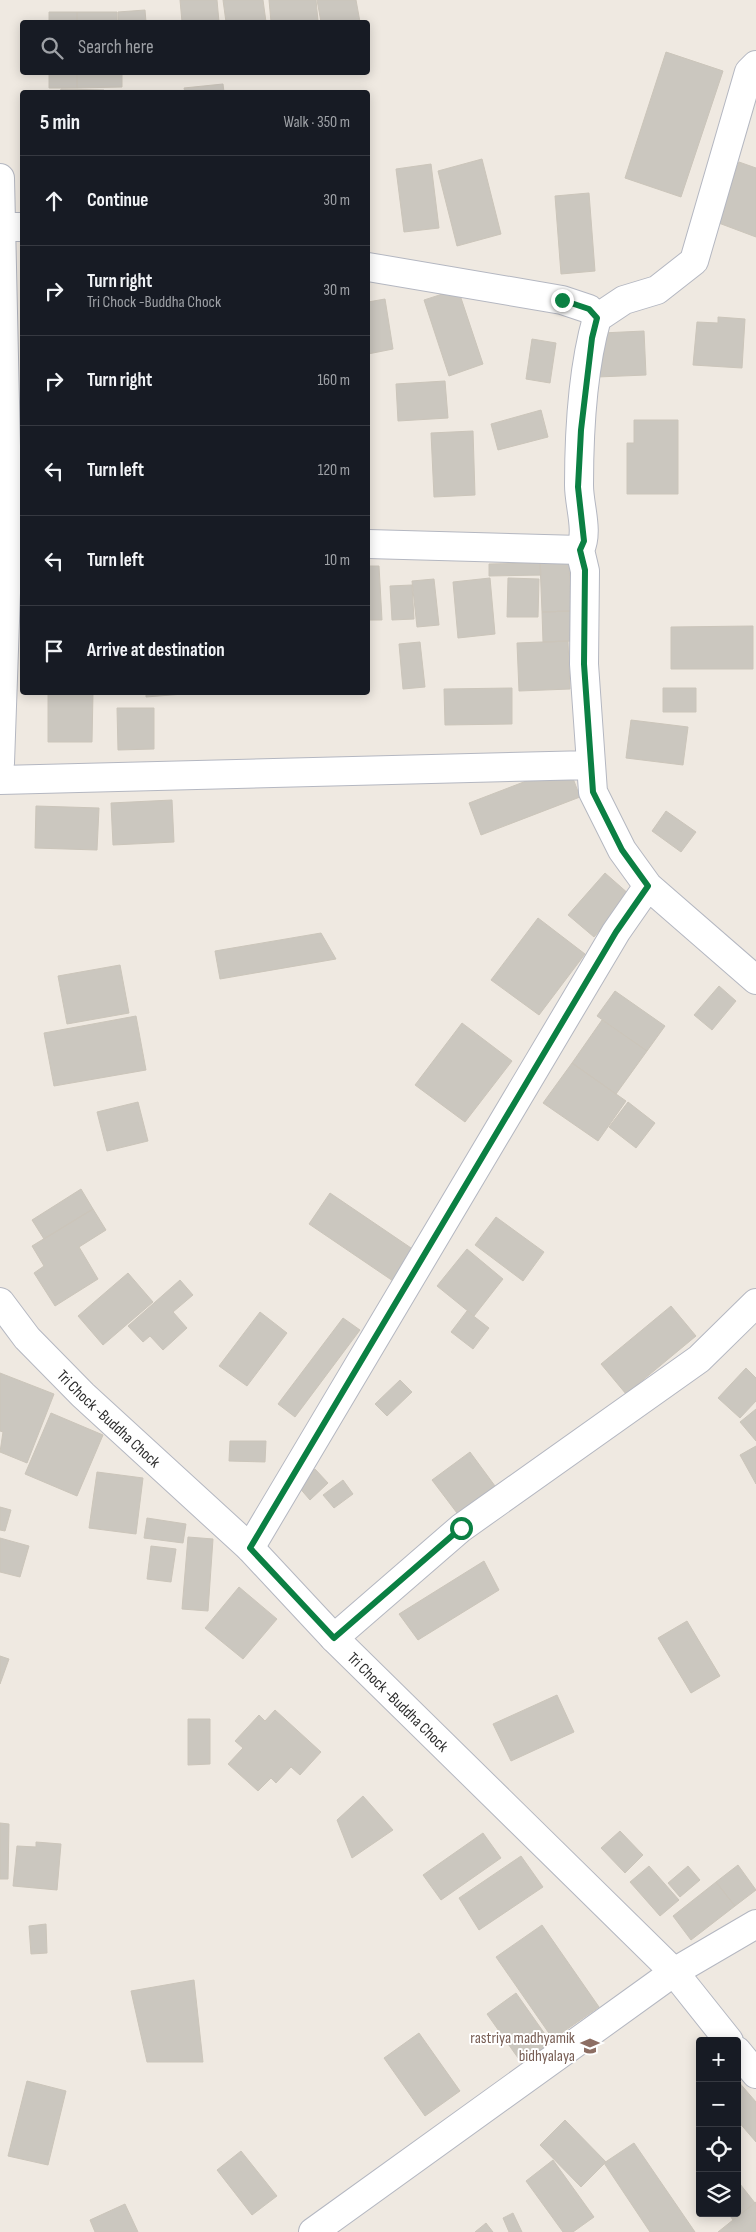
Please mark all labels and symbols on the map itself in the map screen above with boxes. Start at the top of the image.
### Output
route end [551,289,574,312]
street label: Tri Chock -Buddha Chock [53,1367,164,1472]
route start [450,1517,473,1540]
street label: Tri Chock -Buddha Chock [343,1649,452,1756]
place label: rastriya madhyamik bidhyalaya [470,2029,575,2066]
school or university icon: rastriya madhyamik bidhyalaya [579,2035,601,2057]

